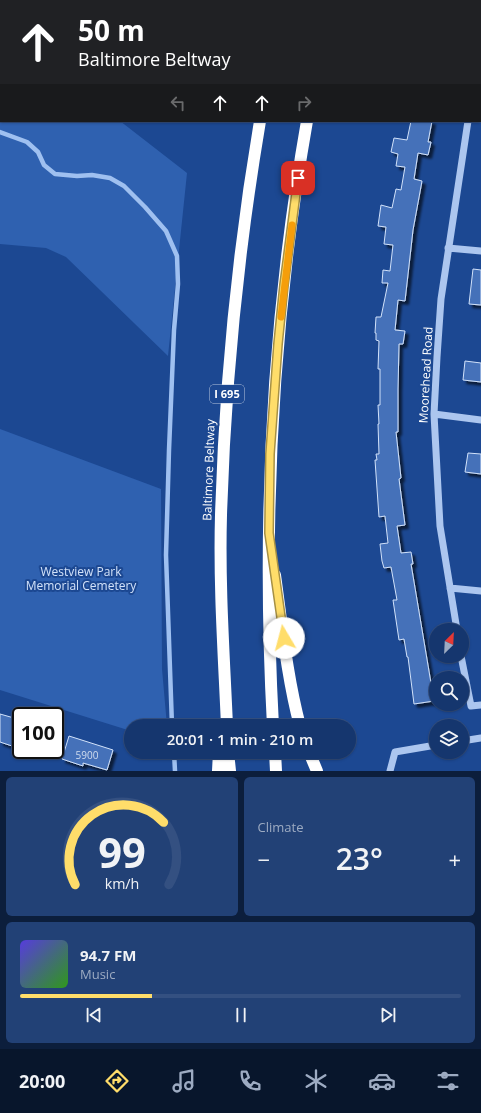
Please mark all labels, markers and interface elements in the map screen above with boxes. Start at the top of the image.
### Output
text: 50 m [78,11,145,49]
icon: ahead [12,16,64,68]
text: Baltimore Beltway [78,47,230,71]
icon: left [167,92,189,114]
icon: ahead [209,92,231,114]
icon: ahead [251,92,273,114]
icon: right [293,92,315,114]
pin [281,161,315,195]
icon: arrive [287,167,309,189]
street label: Moorehead Road [414,326,437,424]
road number: I 695 [210,385,244,403]
street label: Baltimore Beltway [198,418,219,521]
park label: Westview Park Memorial Cemetery [26,563,137,594]
position arrow [263,617,305,659]
north arrow [429,623,469,663]
map controls [429,623,469,759]
button: search [429,671,469,711]
speed limit sign: 100 [12,707,64,759]
button: layers [429,719,469,759]
text: 20:01 · 1 min · 210 m [167,729,313,749]
house number: 5900 [76,748,99,762]
text: Climate [258,818,303,836]
text: 99 [98,823,146,879]
text: 23° [336,838,383,879]
text: − [258,844,270,874]
text: + [448,844,461,874]
text: km/h [104,873,139,892]
text: 94.7 FM [80,945,136,965]
text: Music [80,965,115,983]
icon: previous [83,1004,105,1026]
icon: pause [230,1004,252,1026]
icon: next [377,1004,399,1026]
icon: directions [103,1067,131,1095]
icon: music [170,1067,198,1095]
icon: phone [236,1067,264,1095]
icon: climate [302,1067,330,1095]
icon: car [368,1067,396,1095]
icon: filters [434,1067,462,1095]
text: 20:00 [19,1069,65,1093]

